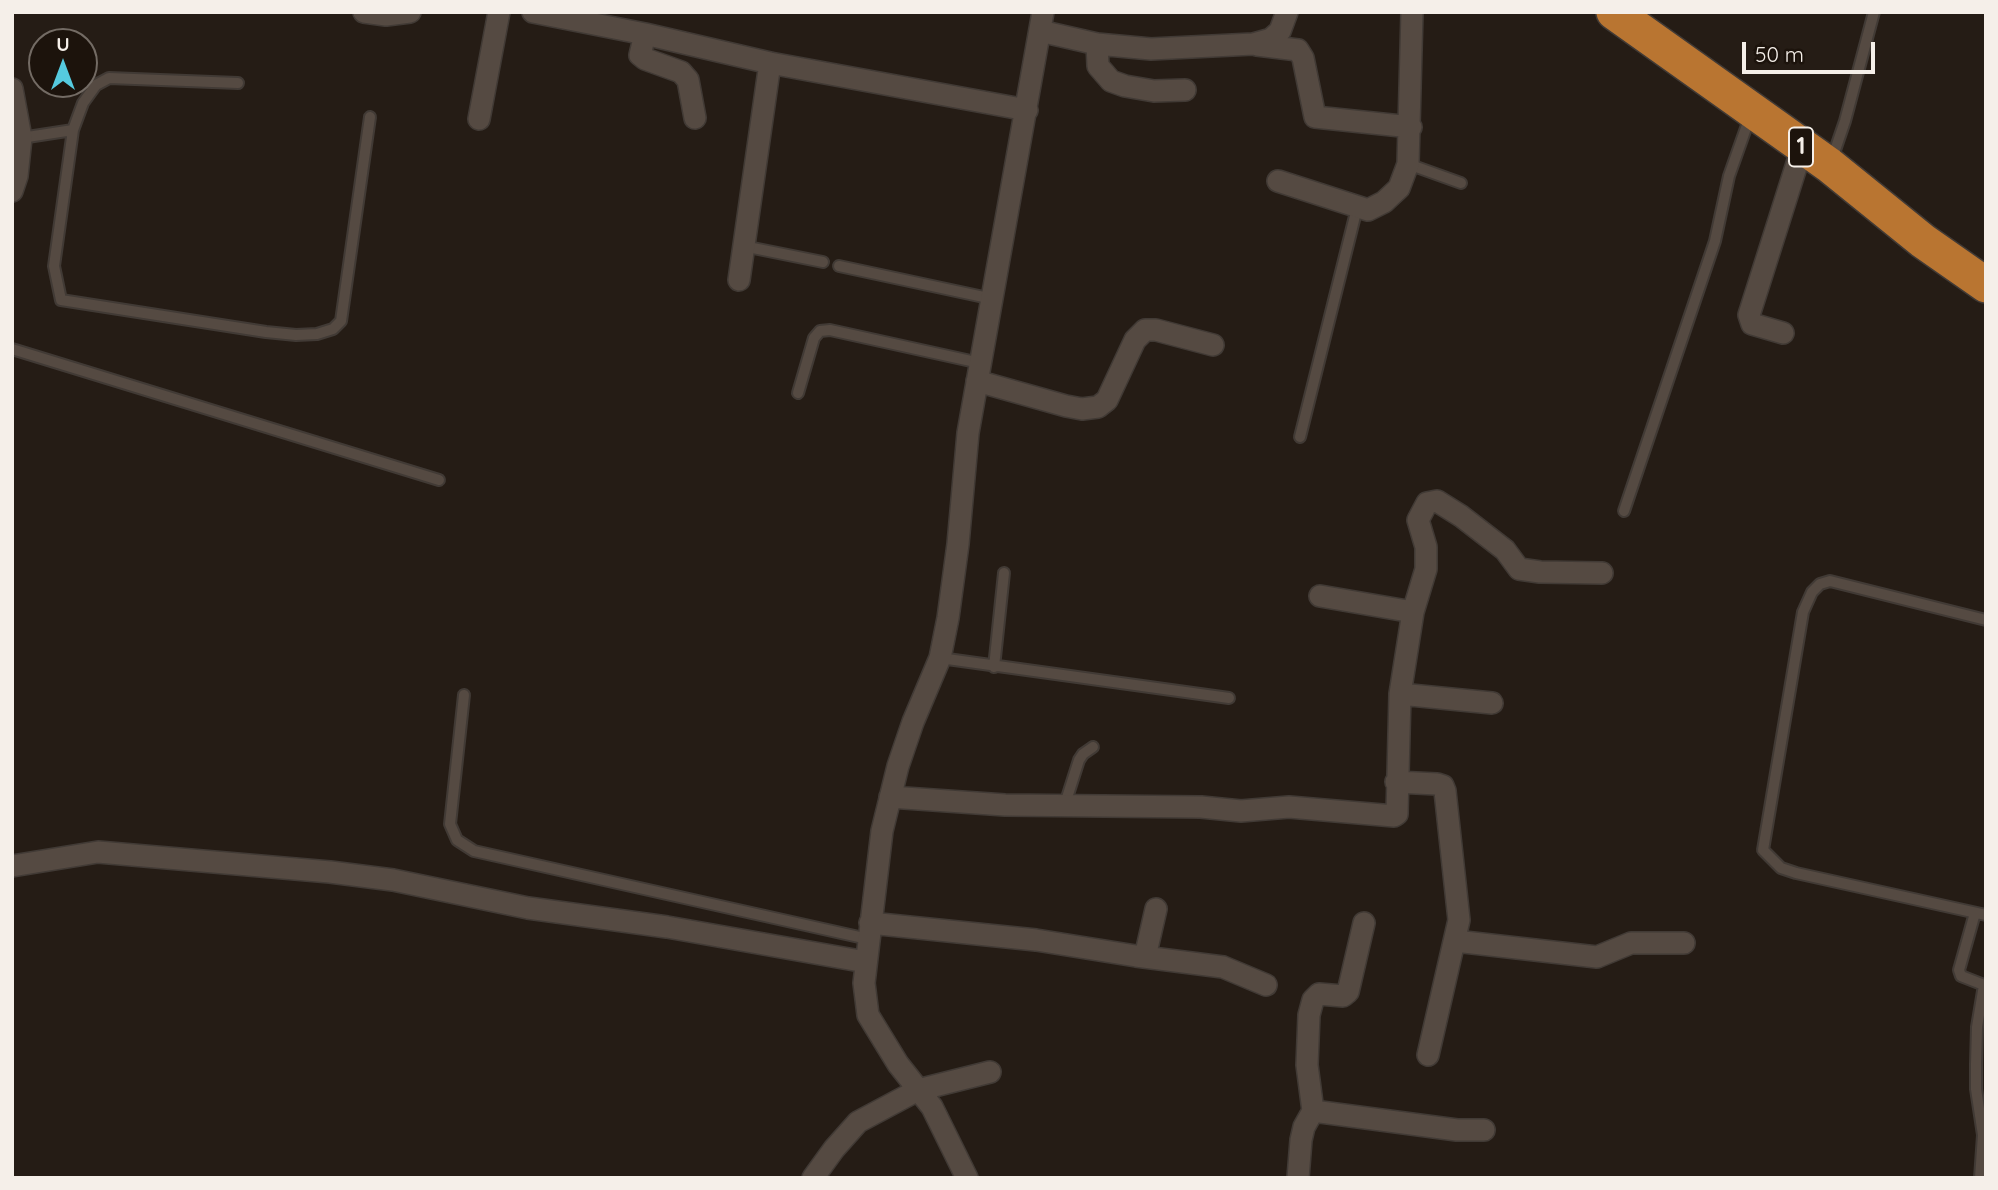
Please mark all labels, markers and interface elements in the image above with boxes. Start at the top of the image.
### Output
north arrow [28,28,98,98]
scale bar [1746,28,1879,72]
text: U [56,32,70,56]
text: 50 m [1755,41,1804,67]
road number: 1 [1789,128,1813,166]

